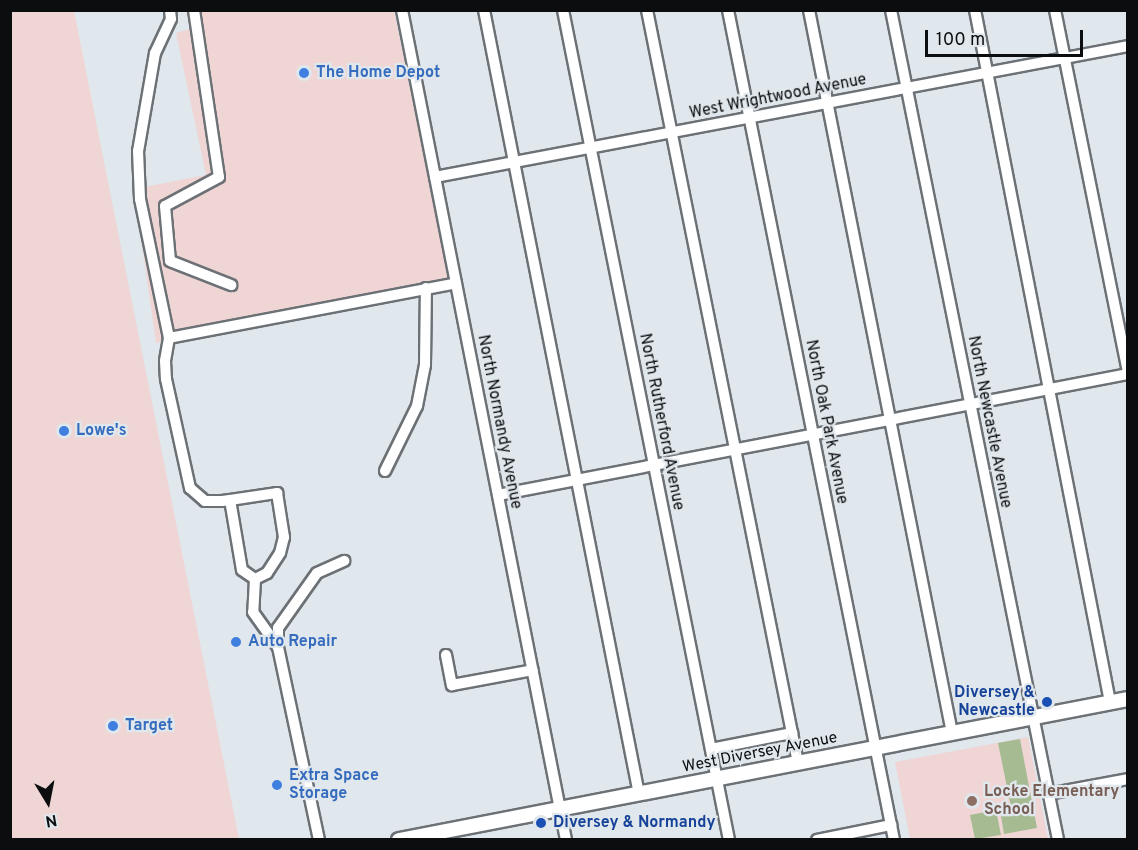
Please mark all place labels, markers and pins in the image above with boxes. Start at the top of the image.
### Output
place label: The Home Depot [316,63,440,83]
marker: The Home Depot [297,66,311,80]
place label: Lowe's [76,421,127,441]
marker: Lowe's [57,424,71,438]
place label: Auto Repair [248,632,337,652]
marker: Auto Repair [229,635,243,649]
place label: Diversey & Newcastle [954,683,1035,721]
marker: Diversey & Newcastle [1040,695,1054,709]
place label: Target [125,716,173,736]
marker: Target [106,719,120,733]
place label: Extra Space Storage [289,766,379,804]
marker: Extra Space Storage [270,778,284,792]
place label: Locke Elementary School [984,782,1119,820]
marker: Locke Elementary School [965,794,979,808]
place label: Diversey & Normandy [553,813,716,833]
marker: Diversey & Normandy [534,816,548,830]

